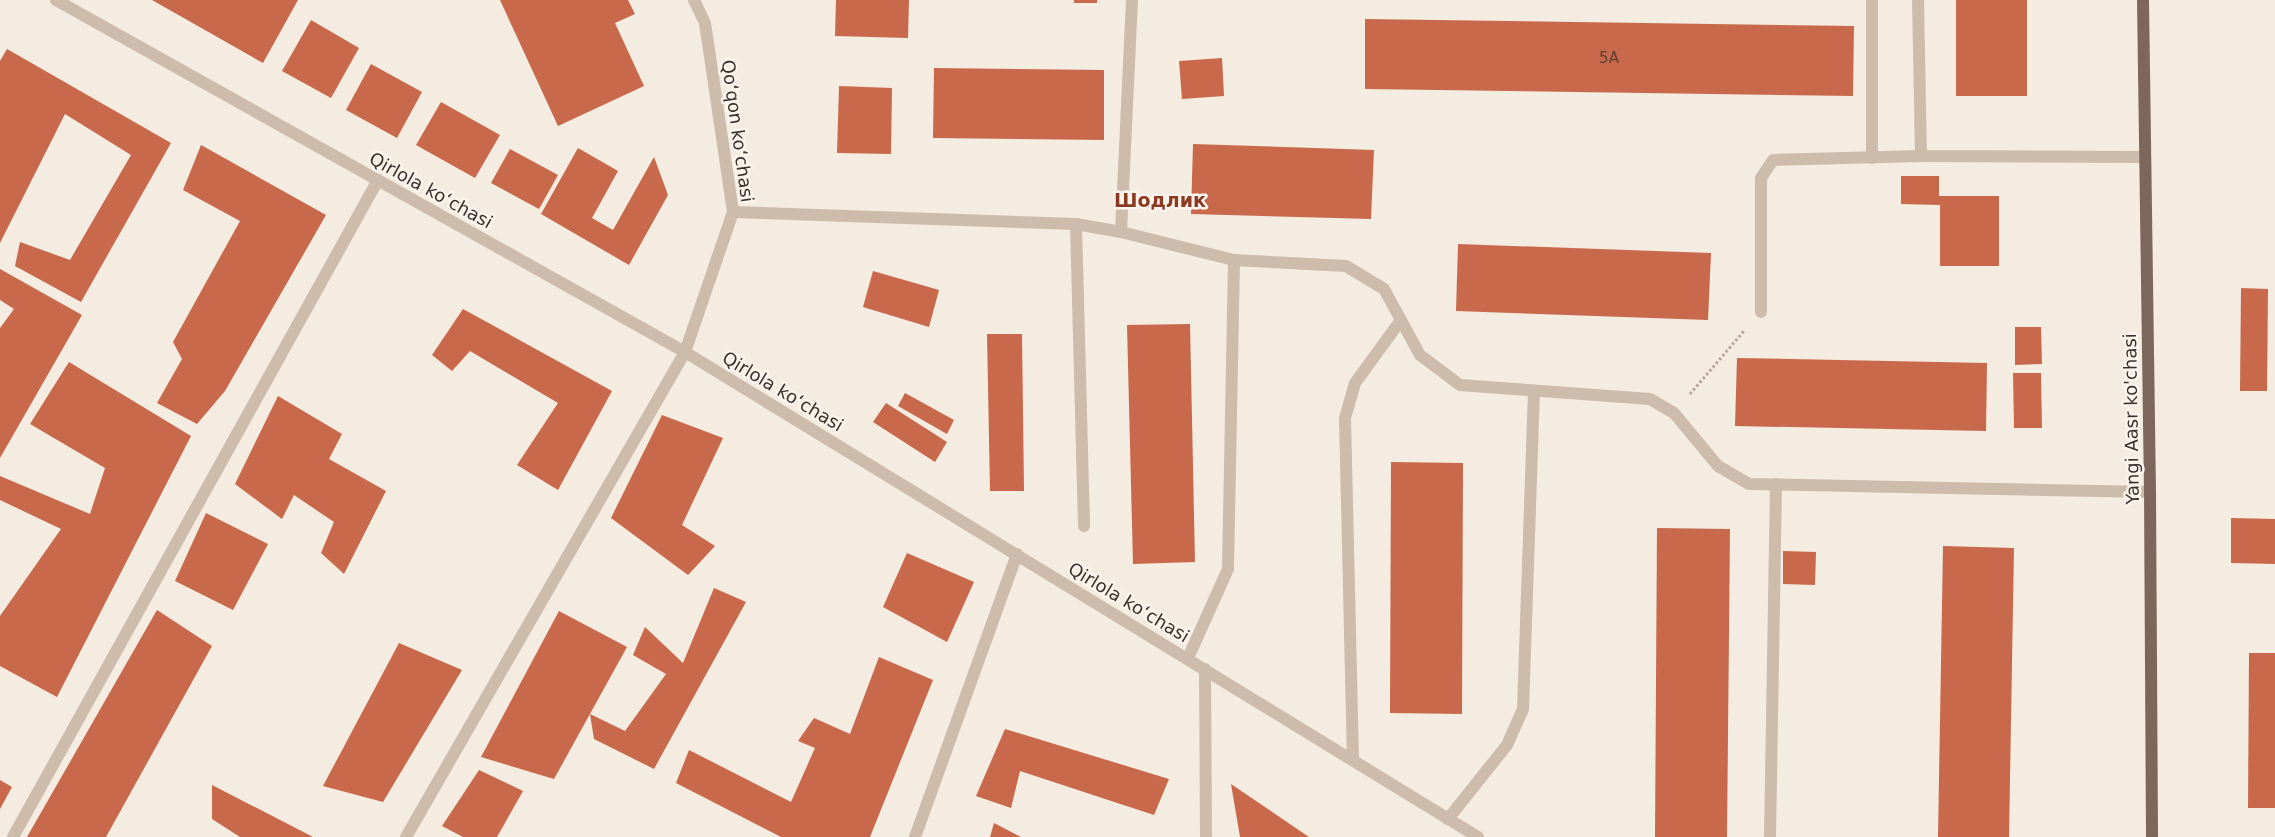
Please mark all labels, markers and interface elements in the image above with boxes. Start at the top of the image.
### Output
house number: 5A [1599,49,1620,67]
street label: Qoʻqon koʻchasi [718,58,758,204]
street label: Qirlola koʻchasi [366,147,496,233]
district label: Шодлик [1114,189,1206,211]
street label: Yangi Aasr ko'chasi [2119,333,2143,506]
street label: Qirlola koʻchasi [719,347,847,435]
street label: Qirlola koʻchasi [1065,558,1193,646]

